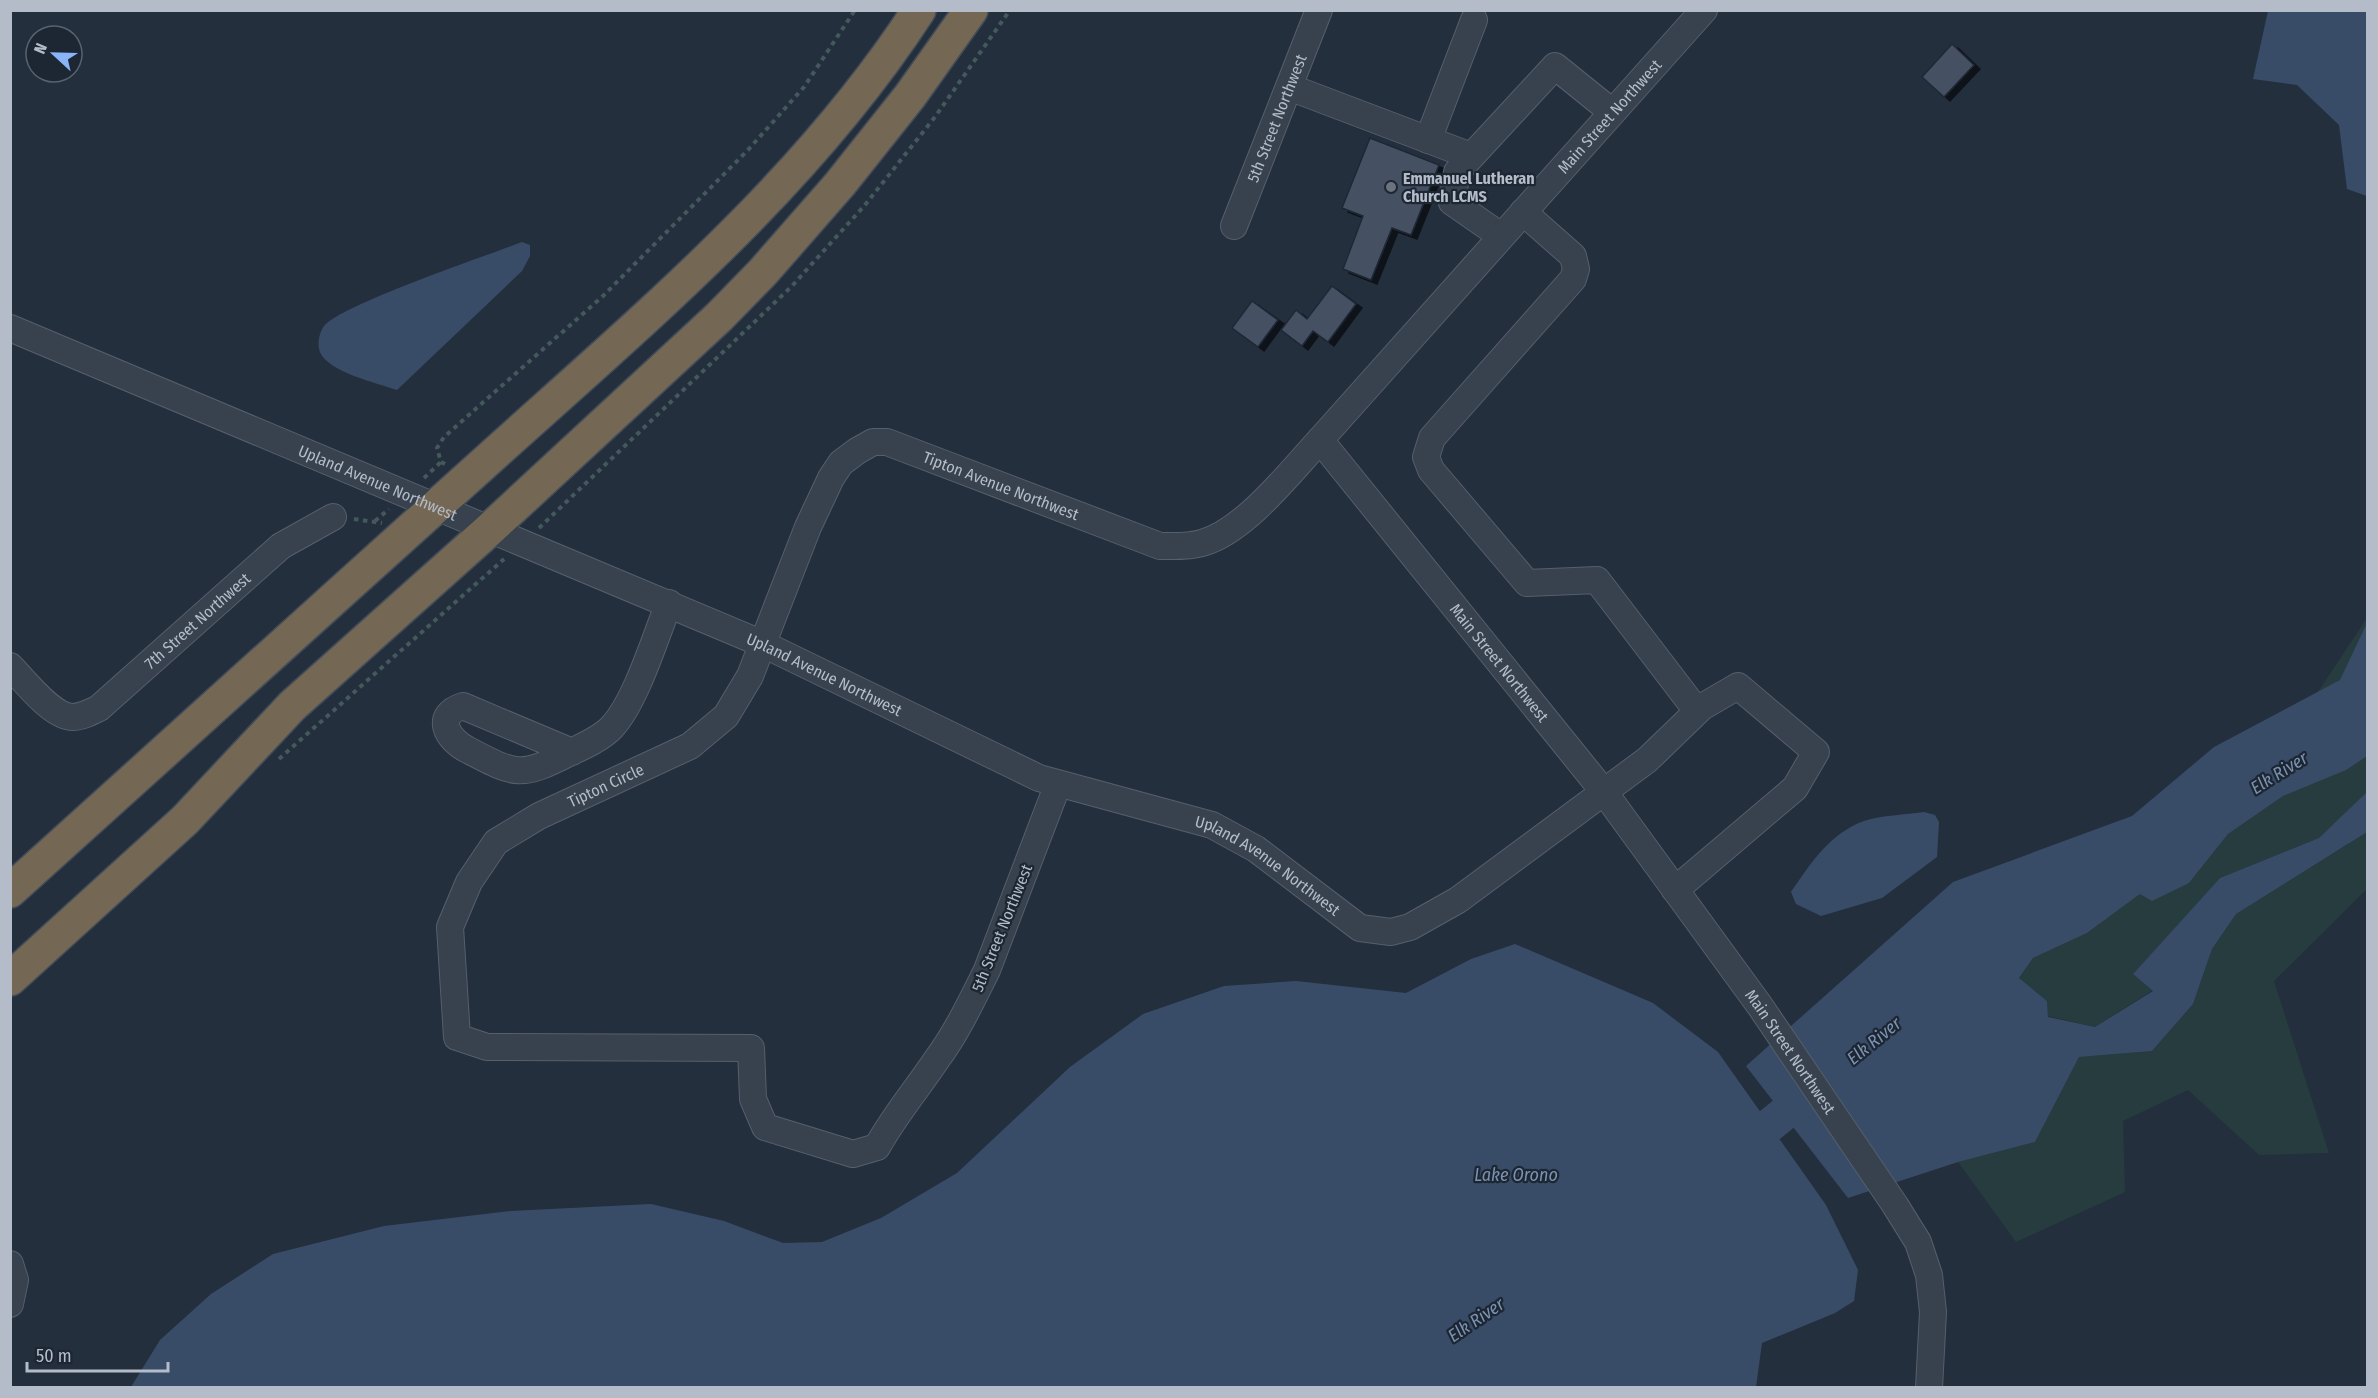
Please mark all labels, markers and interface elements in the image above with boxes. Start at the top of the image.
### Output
north arrow [24,24,84,84]
text: N [30,41,51,57]
street label: 5th Street Northwest [1243,51,1310,185]
street label: Main Street Northwest [1553,55,1666,177]
place label: Emmanuel Lutheran Church LCMS [1403,169,1535,206]
marker: Emmanuel Lutheran Church LCMS [1384,180,1398,194]
street label: Upland Avenue Northwest [296,441,461,524]
street label: Tipton Avenue Northwest [920,447,1082,524]
street label: 7th Street Northwest [141,568,255,672]
street label: Main Street Northwest [1446,600,1553,726]
street label: Upland Avenue Northwest [744,629,906,720]
water label: Elk River [2246,747,2312,799]
street label: Tipton Circle [564,759,647,811]
street label: Upland Avenue Northwest [1193,811,1345,920]
street label: 5th Street Northwest [968,861,1036,994]
street label: Main Street Northwest [1742,986,1840,1118]
water label: Elk River [1843,1012,1906,1069]
water label: Lake Orono [1474,1164,1558,1186]
water label: Elk River [1444,1293,1509,1347]
scale bar [27,1335,168,1373]
text: 50 m [36,1345,72,1367]

